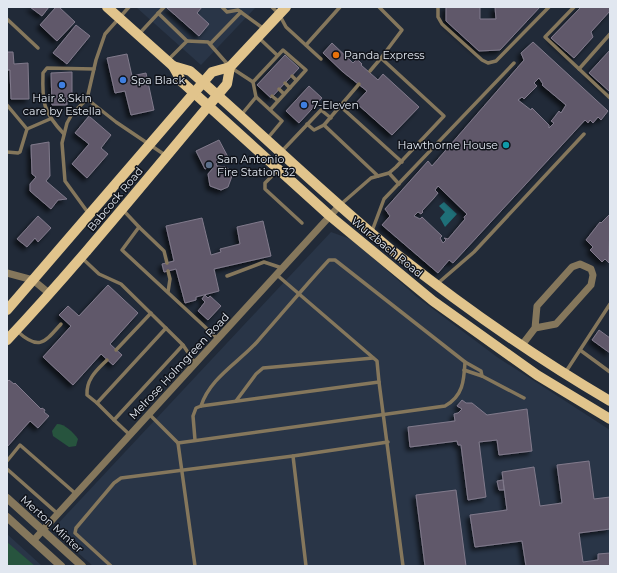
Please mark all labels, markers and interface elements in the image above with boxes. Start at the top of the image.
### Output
place label: Panda Express [344,48,425,62]
marker: Panda Express [331,50,341,60]
place label: Spa Black [131,73,185,87]
marker: Spa Black [118,75,128,85]
marker: Hair & Skin care by Estella [57,80,67,90]
place label: Hair & Skin care by Estella [23,91,101,118]
place label: 7-Eleven [312,98,359,112]
marker: 7-Eleven [299,100,309,110]
place label: Hawthorne House [398,138,498,152]
marker: Hawthorne House [501,140,511,150]
place label: San Antonio Fire Station 32 [217,152,295,179]
marker: San Antonio Fire Station 32 [204,160,214,170]
street label: Babcock Road [84,164,146,234]
street label: Wurzbach Road [348,214,426,280]
street label: Melrose Holmgreen Road [126,310,232,422]
street label: Merton Minter [18,492,86,556]

